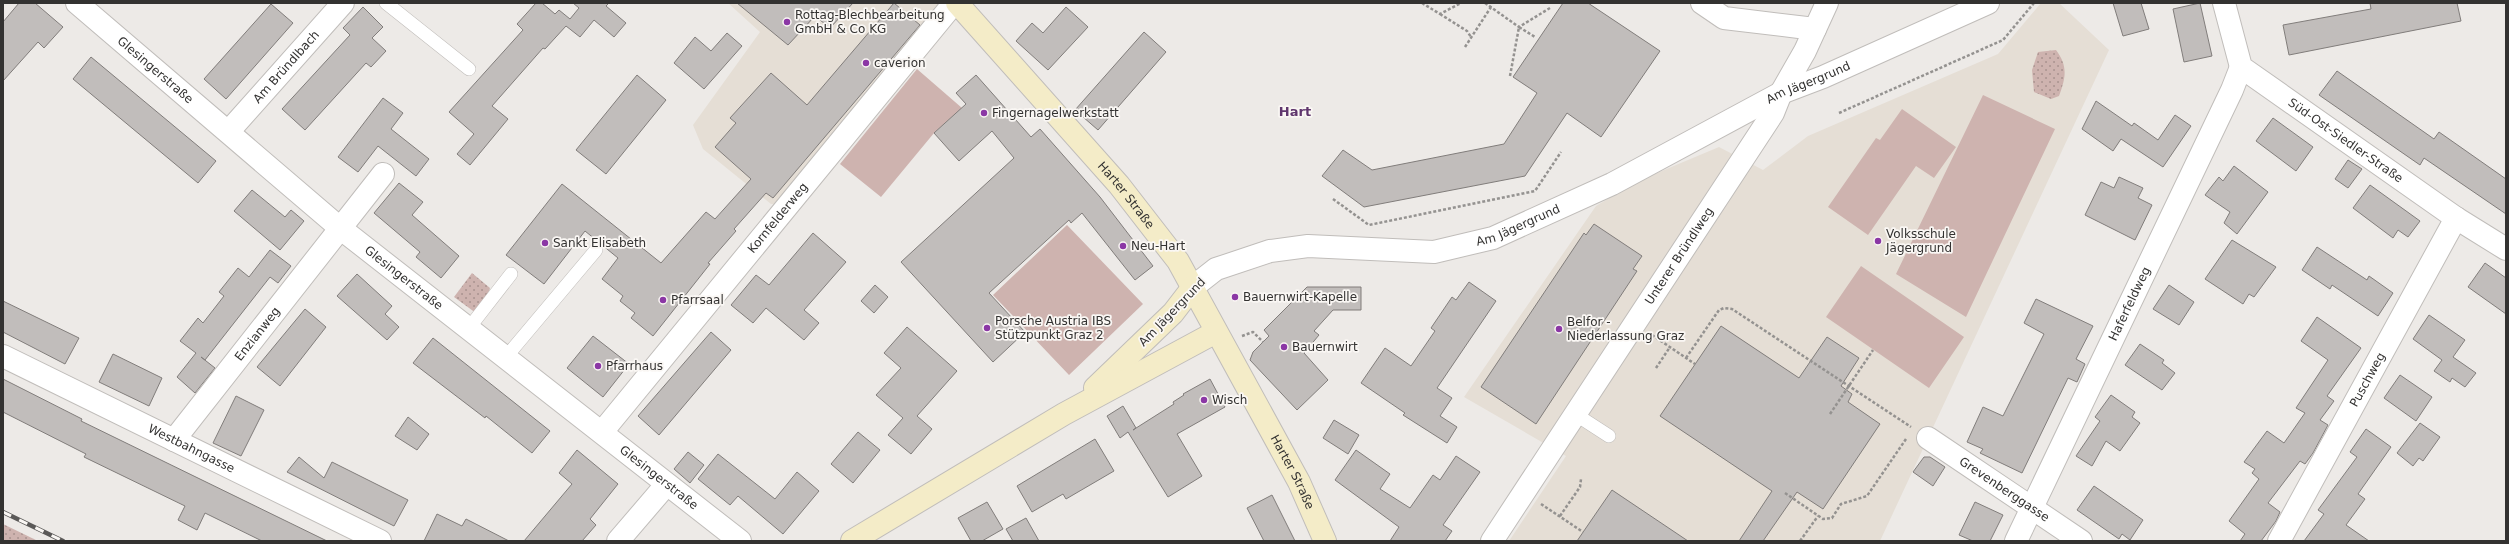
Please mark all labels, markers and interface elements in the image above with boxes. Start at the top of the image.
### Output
place label: Rottag-Blechbearbeitung GmbH & Co KG [795,8,945,36]
marker: Rottag-Blechbearbeitung GmbH & Co KG [782,17,792,27]
street label: Am Bründlbach [250,28,322,106]
street label: Glesingerstraße [114,34,196,106]
place label: caverion [874,56,926,70]
marker: caverion [861,58,871,68]
street label: Am Jägergrund [1764,59,1852,107]
street label: Süd-Ost-Siedler-Straße [2285,95,2406,186]
district label: Hart [1279,104,1311,119]
place label: Fingernagelwerkstatt [992,106,1119,120]
marker: Fingernagelwerkstatt [979,108,989,118]
street label: Harter Straße [1095,159,1157,231]
street label: Kornfelderweg [745,180,811,256]
street label: Am Jägergrund [1475,202,1562,249]
street label: Unterer Bründlweg [1642,205,1716,307]
place label: Volksschule Jägergrund [1885,227,1956,255]
place label: Sankt Elisabeth [553,236,646,250]
marker: Volksschule Jägergrund [1873,236,1883,246]
marker: Sankt Elisabeth [540,238,550,248]
place label: Neu-Hart [1131,239,1186,253]
marker: Neu-Hart [1118,241,1128,251]
street label: Glesingerstraße [362,243,446,313]
street label: Haferfeldweg [2106,265,2153,343]
street label: Am Jägergrund [1136,275,1208,349]
place label: Bauernwirt-Kapelle [1243,290,1357,304]
marker: Bauernwirt-Kapelle [1230,292,1240,302]
place label: Pfarrsaal [671,293,724,307]
marker: Pfarrsaal [658,295,668,305]
street label: Enzianweg [232,304,283,364]
place label: Porsche Austria IBS Stützpunkt Graz 2 [995,314,1111,342]
place label: Belfor - Niederlassung Graz [1567,315,1684,343]
marker: Porsche Austria IBS Stützpunkt Graz 2 [982,323,992,333]
marker: Belfor - Niederlassung Graz [1554,324,1564,334]
place label: Bauernwirt [1292,340,1358,354]
marker: Bauernwirt [1279,342,1289,352]
street label: Puschweg [2347,350,2388,409]
place label: Pfarrhaus [606,359,663,373]
marker: Pfarrhaus [593,361,603,371]
place label: Wisch [1212,393,1247,407]
marker: Wisch [1199,395,1209,405]
street label: Westbahngasse [146,421,237,476]
street label: Harter Straße [1268,432,1317,511]
street label: Glesingerstraße [617,443,701,512]
street label: Grevenberggasse [1957,454,2052,525]

